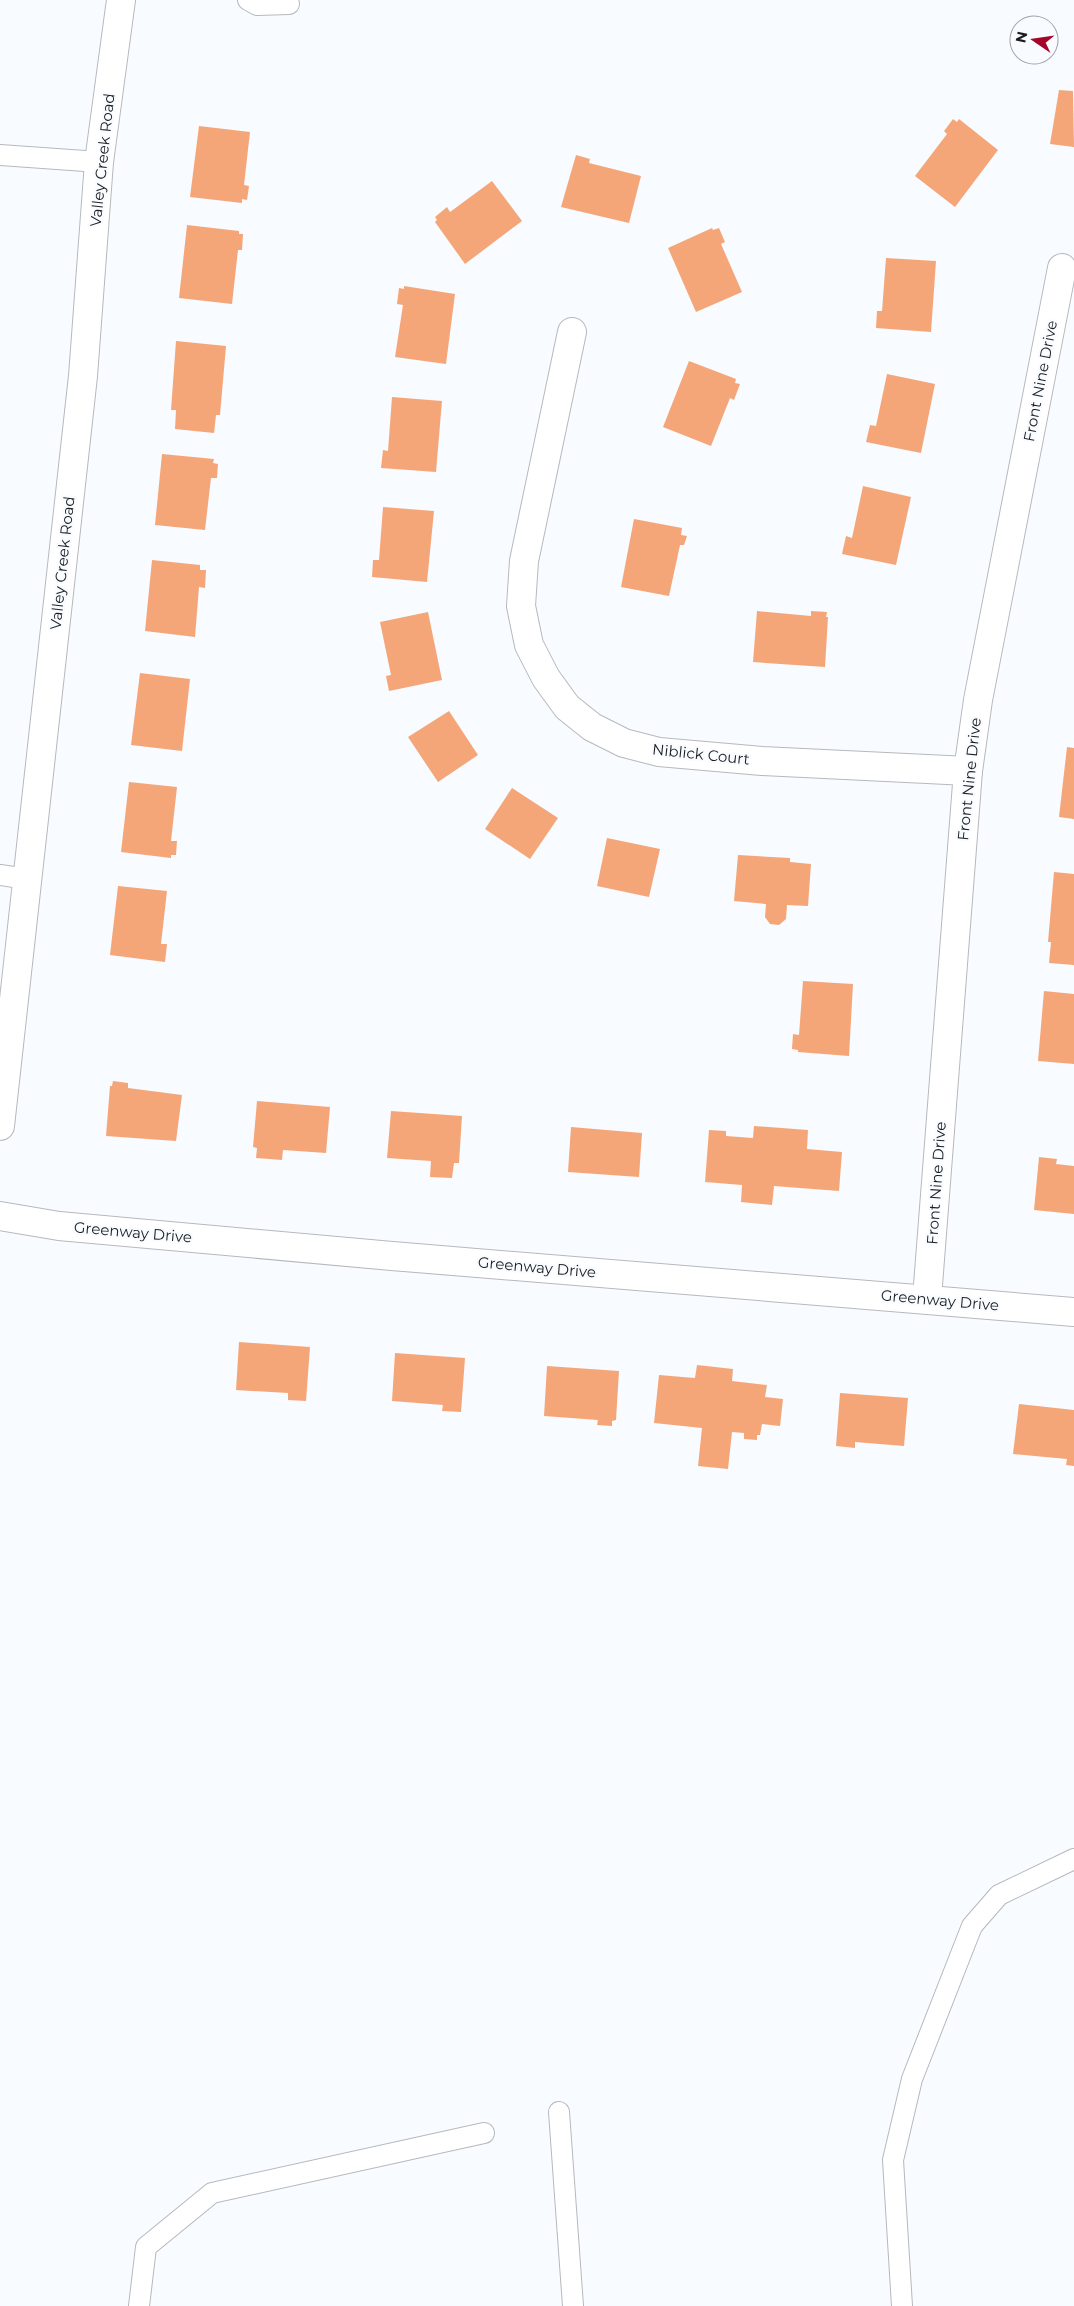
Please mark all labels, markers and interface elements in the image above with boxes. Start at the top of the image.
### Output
north arrow [1009,15,1059,65]
text: N [1011,30,1031,45]
street label: Valley Creek Road [86,92,118,228]
street label: Front Nine Drive [1019,319,1061,443]
street label: Valley Creek Road [46,495,78,631]
street label: Front Nine Drive [953,717,985,841]
street label: Niblick Court [651,739,751,769]
street label: Front Nine Drive [922,1121,950,1245]
street label: Greenway Drive [73,1217,193,1247]
street label: Greenway Drive [477,1252,597,1282]
street label: Greenway Drive [880,1285,1000,1315]

